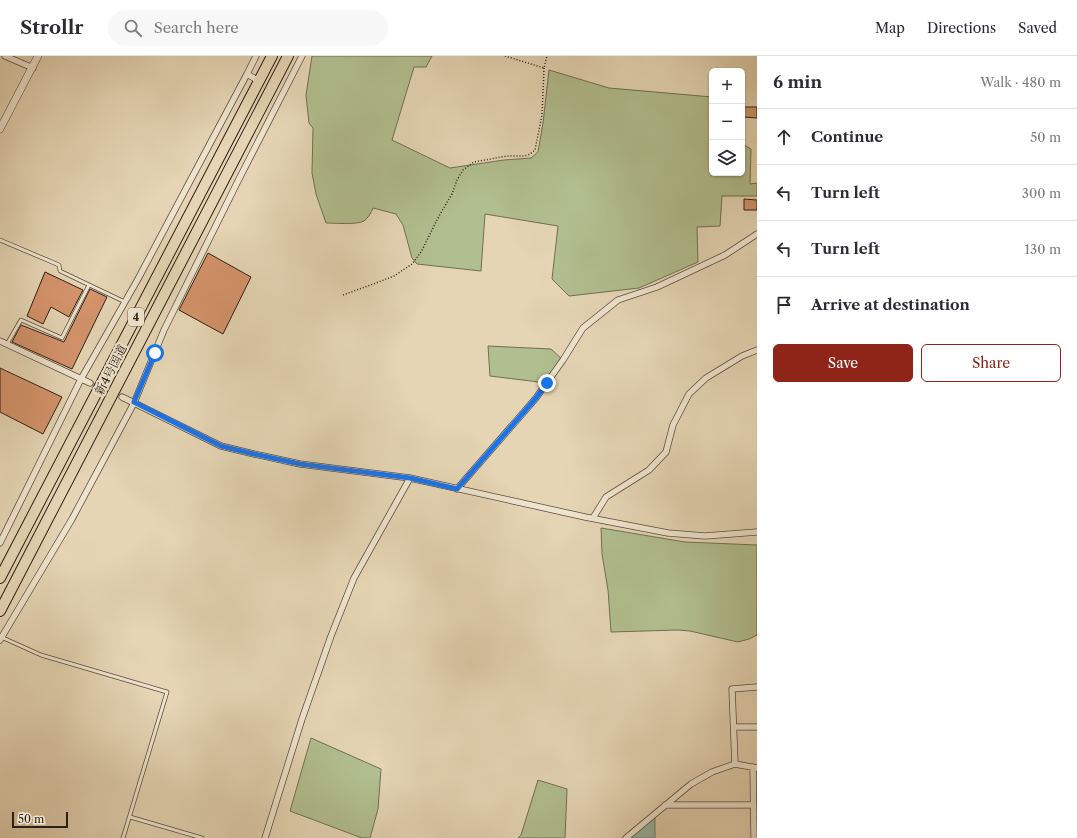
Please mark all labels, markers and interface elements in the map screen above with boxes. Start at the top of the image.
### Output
search box [108,10,388,46]
text: Strollr [20,16,84,39]
icon: search [122,17,144,39]
text: Search here [154,18,239,37]
text: Map [875,19,905,37]
text: Directions [927,19,996,37]
text: Saved [1018,19,1057,37]
map controls [709,68,745,176]
button: + [709,68,745,104]
text: 6 min [773,72,822,92]
text: Walk · 480 m [980,74,1061,90]
button: − [709,104,745,140]
icon: ahead [773,126,795,148]
text: Continue [811,127,883,146]
text: 50 m [1030,129,1061,145]
button: layers [709,140,745,176]
icon: left [773,182,795,204]
text: Turn left [811,183,880,202]
text: 300 m [1022,185,1061,201]
icon: left [773,238,795,260]
text: Turn left [811,239,880,258]
text: 130 m [1025,241,1061,257]
icon: arrive [773,294,795,316]
text: Arrive at destination [811,295,970,314]
road number: 4 [128,308,144,326]
street label: 新4号国道 [91,342,130,398]
route start [146,344,164,362]
button: Save [773,344,913,382]
button: Share [921,344,1061,382]
route end [538,374,556,392]
scale bar [12,810,68,829]
text: 50 m [18,812,44,826]

